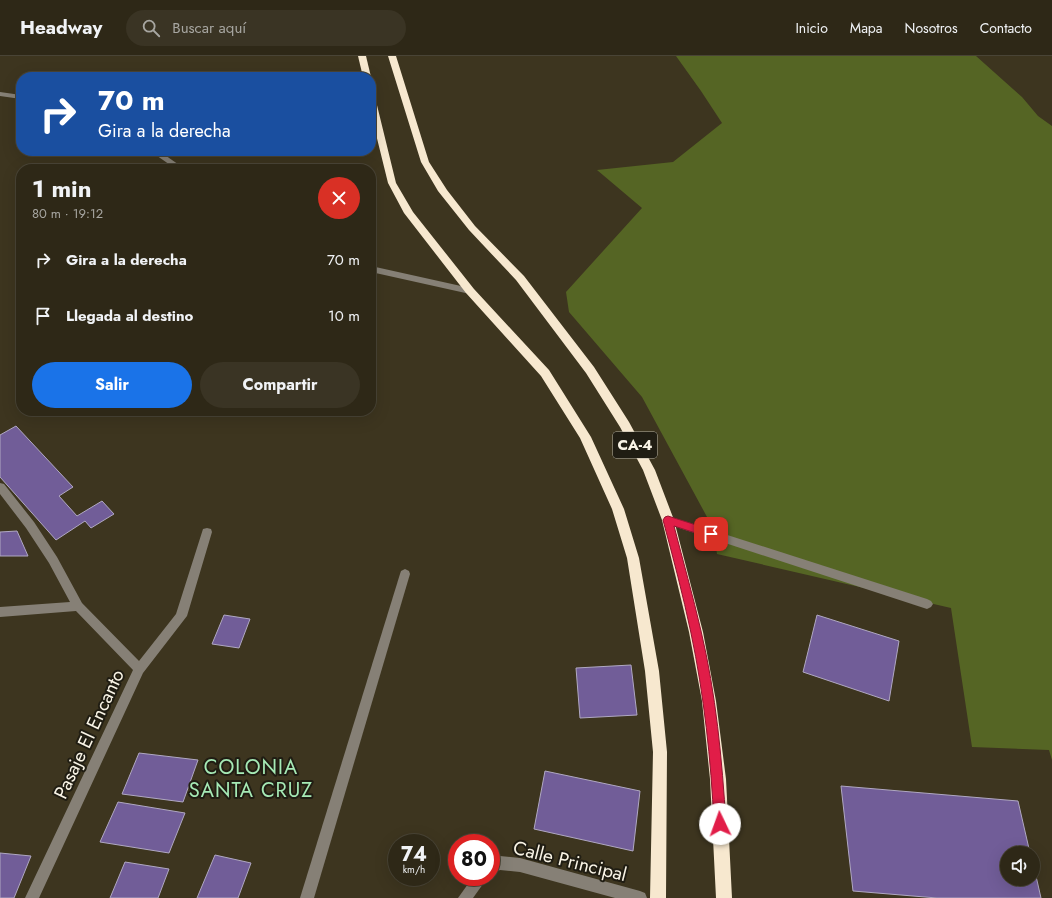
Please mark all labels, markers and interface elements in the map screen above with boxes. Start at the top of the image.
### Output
search box [126,10,406,46]
text: Headway [20,14,102,41]
icon: search [140,17,162,39]
text: Buscar aquí [172,17,246,39]
text: Inicio [795,18,828,38]
text: Mapa [850,18,883,38]
text: Nosotros [905,18,958,38]
text: Contacto [980,18,1032,38]
text: 70 m [98,80,165,121]
icon: right [32,88,84,140]
text: Gira a la derecha [98,118,231,144]
text: 1 min [32,171,92,206]
button: close [318,177,360,219]
text: 80 m · 19:12 [32,204,103,223]
icon: right [32,249,54,271]
text: Gira a la derecha [66,249,187,271]
text: 70 m [327,249,360,271]
icon: arrive [32,305,54,327]
text: Llegada al destino [66,305,193,327]
text: 10 m [328,305,360,327]
button: Salir [32,362,192,408]
button: Compartir [200,362,360,408]
road number: CA-4 [613,432,657,458]
pin [694,517,728,551]
icon: arrive [700,523,722,545]
street label: Pasaje El Encanto [47,665,131,803]
district label: COLONIA SANTA CRUZ [189,753,313,805]
position arrow [699,803,741,845]
speed limit sign: 80 [448,834,500,886]
street label: Calle Principal [510,834,630,888]
text: 74 [401,840,427,869]
map controls [1000,846,1040,886]
button: sound [1000,846,1040,886]
text: km/h [403,862,425,877]

